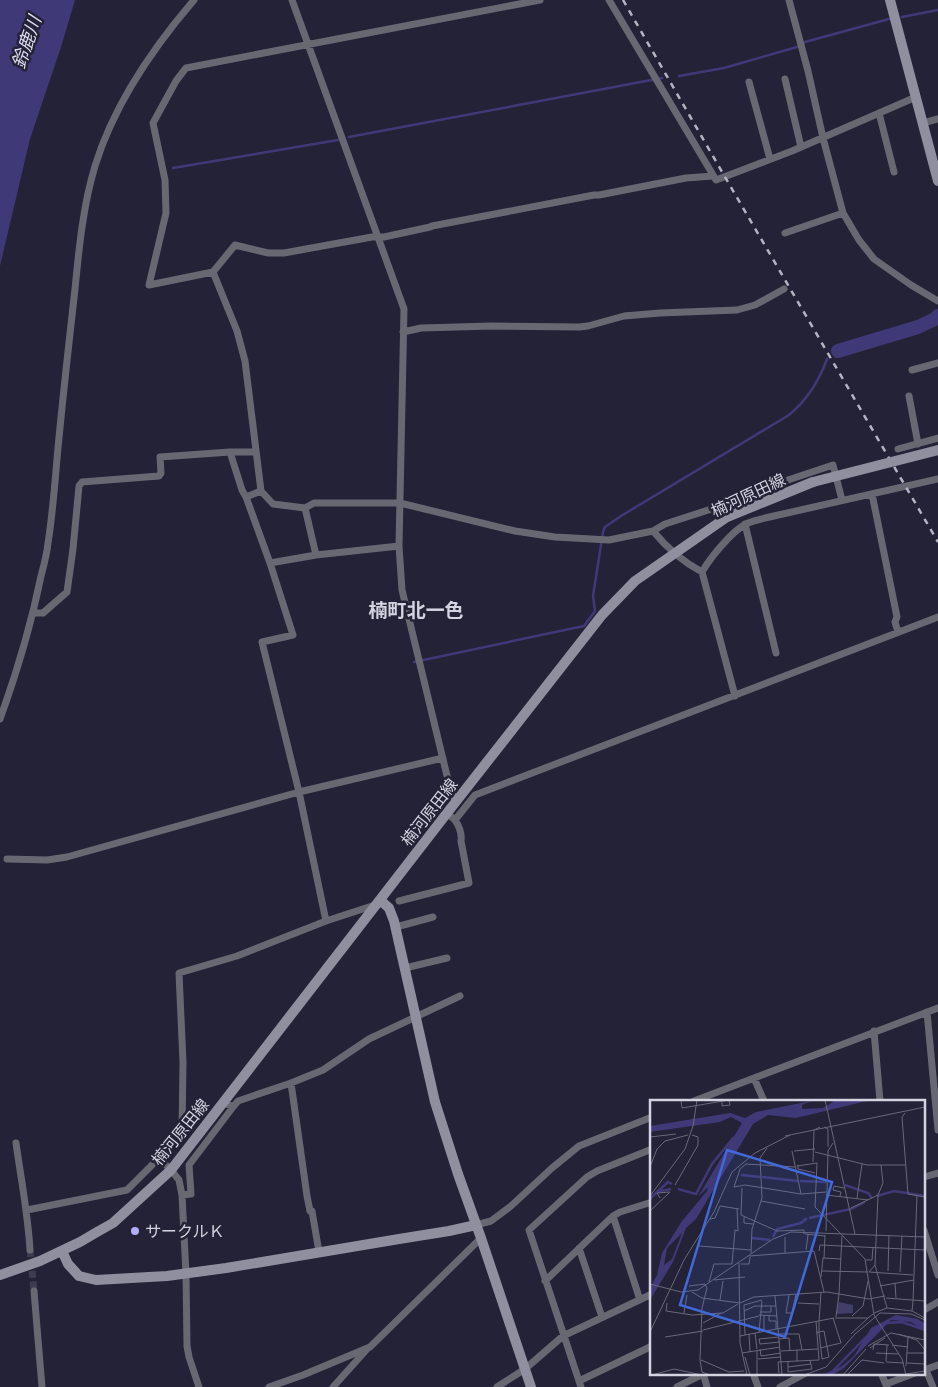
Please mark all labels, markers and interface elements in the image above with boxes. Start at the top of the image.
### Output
water label: 鈴鹿川 [6,11,47,71]
street label: 楠河原田線 [707,468,789,522]
district label: 楠町北一色 [368,597,464,623]
street label: 楠河原田線 [396,774,462,850]
street label: 楠河原田線 [146,1094,214,1170]
inset map [650,1100,926,1374]
place label: サークルＫ [145,1220,225,1242]
marker: サークルＫ [129,1225,141,1237]

